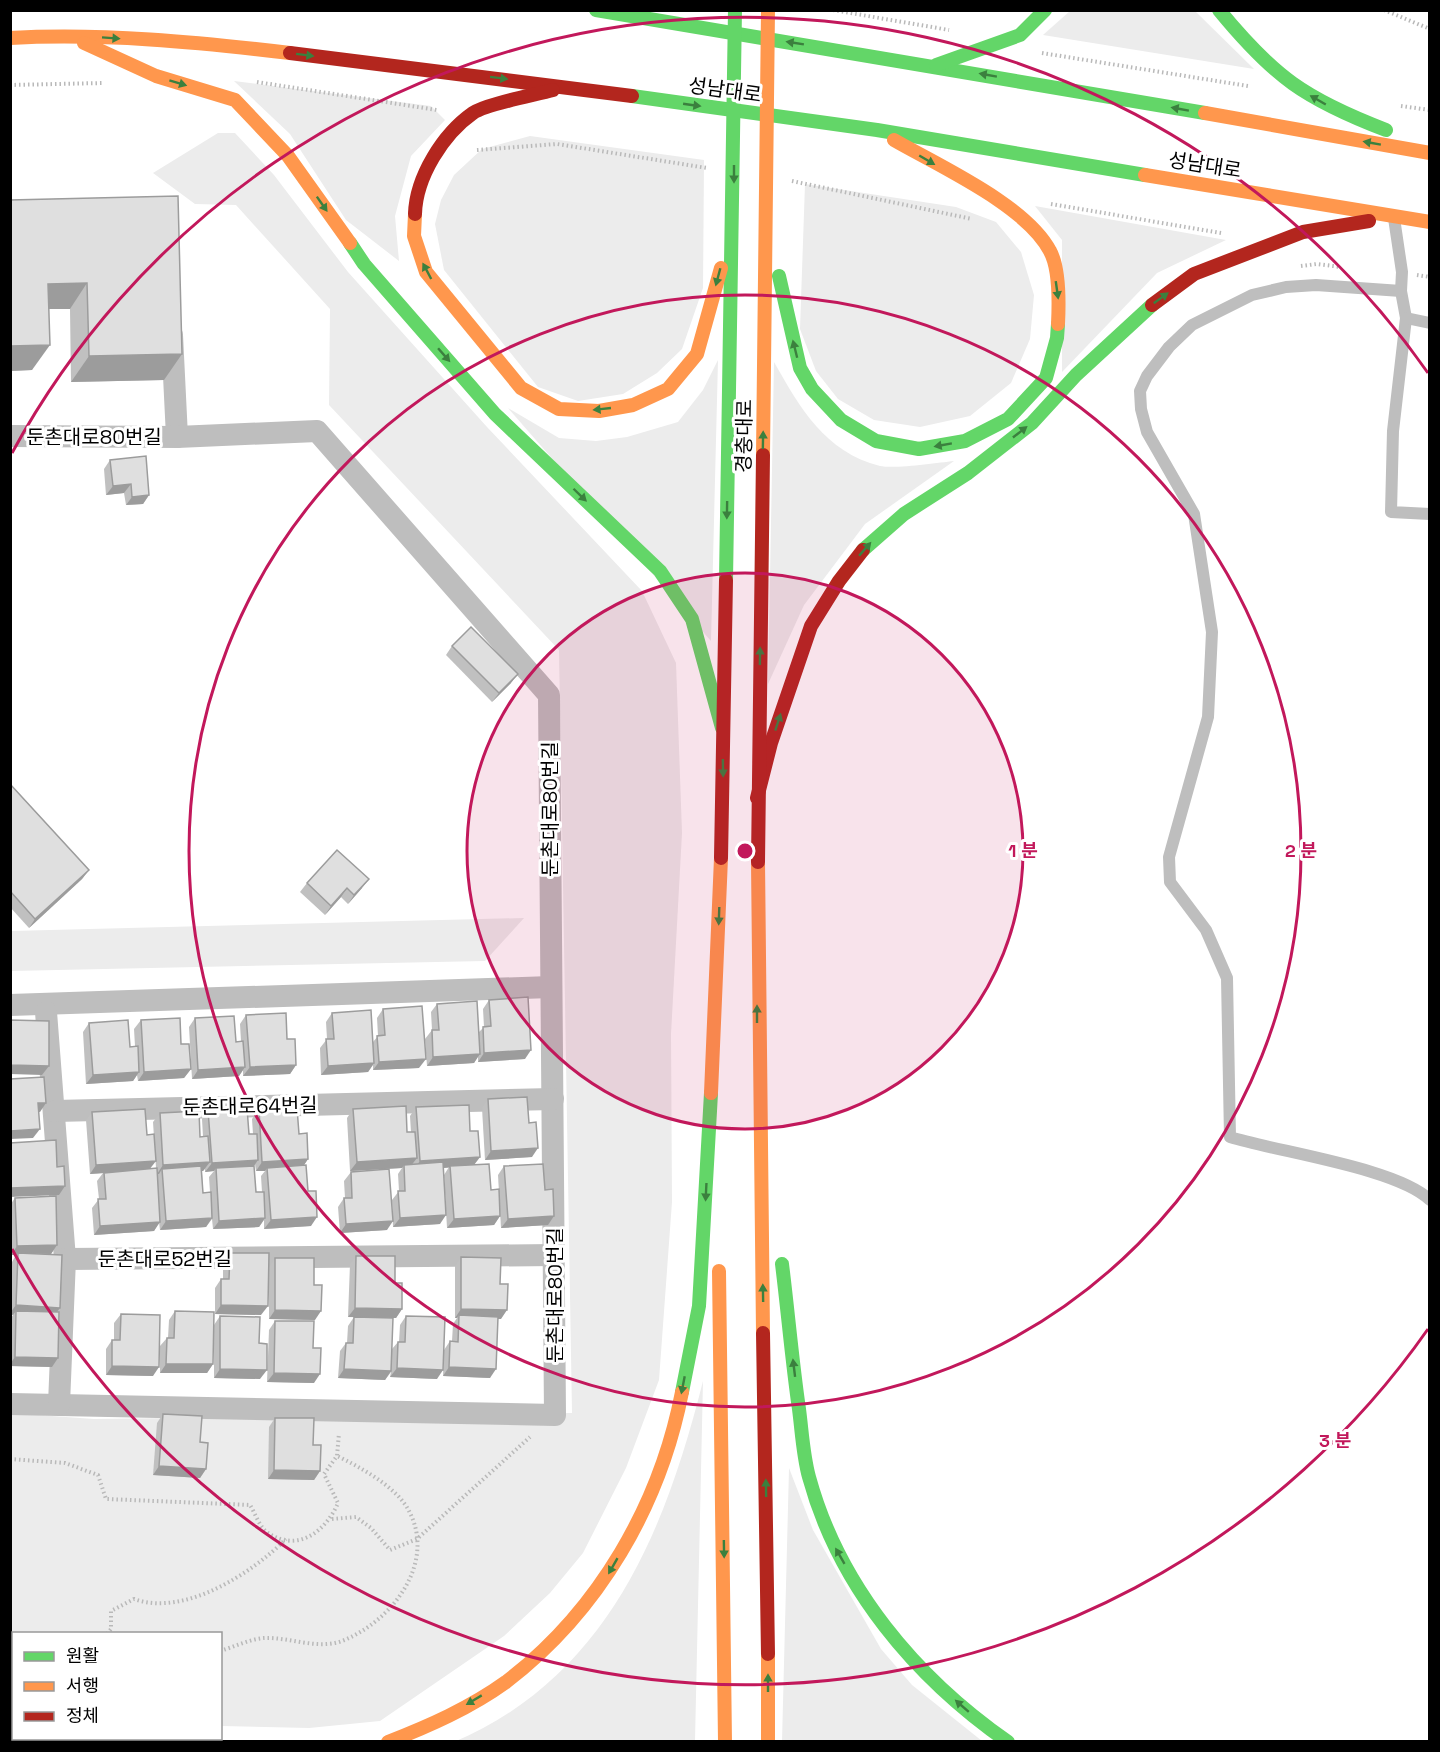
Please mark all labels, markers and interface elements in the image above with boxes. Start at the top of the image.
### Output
one-way arrow [101,33,120,43]
one-way arrow [786,38,805,47]
one-way arrow [296,50,315,60]
one-way arrow [978,70,997,79]
street label: 성남대로 [687,72,763,108]
one-way arrow [489,74,508,83]
one-way arrow [169,79,187,88]
one-way arrow [1309,95,1326,105]
one-way arrow [682,100,701,109]
one-way arrow [1170,104,1189,113]
one-way arrow [1362,138,1381,147]
street label: 성남대로 [1167,146,1243,184]
one-way arrow [919,154,935,165]
one-way arrow [729,164,739,183]
one-way arrow [316,195,328,211]
one-way arrow [423,262,433,280]
one-way arrow [713,268,722,286]
one-way arrow [1052,281,1062,300]
one-way arrow [1153,292,1169,304]
one-way arrow [789,340,799,359]
one-way arrow [437,347,450,362]
street label: 경충대로 [730,399,758,473]
one-way arrow [593,404,612,414]
street label: 둔촌대로80번길 [26,424,162,450]
one-way arrow [1012,426,1028,439]
one-way arrow [758,430,768,449]
one-way arrow [933,441,952,450]
one-way arrow [573,487,587,501]
one-way arrow [722,500,732,519]
one-way arrow [858,542,871,557]
one-way arrow [755,646,765,665]
one-way arrow [774,712,783,730]
street label: 둔촌대로80번길 [537,741,563,877]
one-way arrow [718,758,728,777]
text: 1 분 [1008,839,1038,862]
text: 2 분 [1285,839,1317,862]
centre of rings [735,841,755,861]
one-way arrow [715,907,724,926]
one-way arrow [752,1005,762,1024]
street label: 둔촌대로64번길 [182,1092,318,1120]
one-way arrow [701,1183,710,1202]
street label: 둔촌대로80번길 [542,1227,568,1363]
street label: 둔촌대로52번길 [98,1246,232,1272]
one-way arrow [759,1284,768,1303]
one-way arrow [789,1358,799,1377]
one-way arrow [678,1376,687,1395]
text: 3 분 [1319,1429,1351,1452]
one-way arrow [761,1479,771,1498]
one-way arrow [719,1540,729,1559]
one-way arrow [834,1548,845,1564]
one-way arrow [608,1558,618,1575]
legend [12,1632,222,1740]
text: 원활 [66,1644,99,1667]
text: 서행 [66,1674,99,1697]
one-way arrow [763,1674,773,1693]
one-way arrow [466,1695,482,1706]
one-way arrow [955,1700,970,1713]
text: 정체 [66,1704,99,1727]

